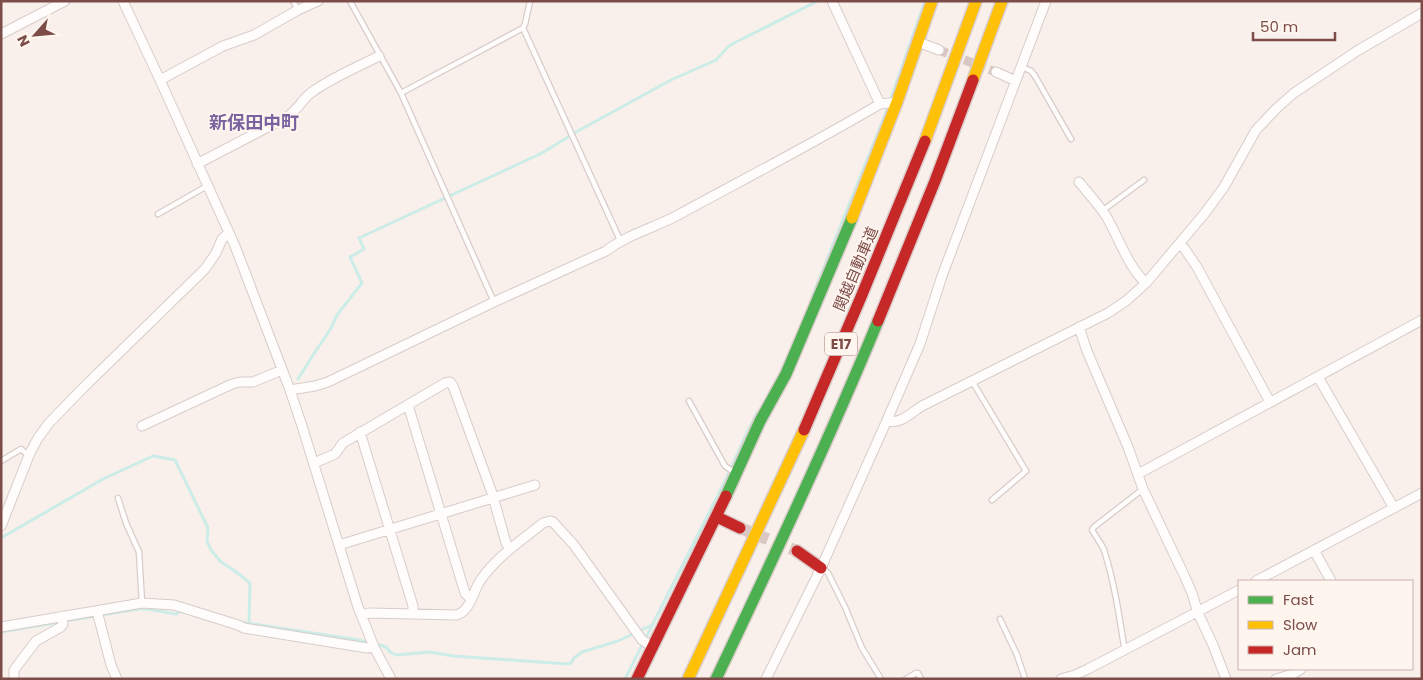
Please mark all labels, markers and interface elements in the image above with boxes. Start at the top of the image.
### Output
north arrow [10,10,60,60]
scale bar [1253,10,1336,42]
text: 50 m [1260,16,1298,37]
text: N [12,32,35,50]
district label: 新保田中町 [209,110,299,135]
street label: 関越自動車道 [828,223,883,314]
road number: E17 [825,332,857,356]
legend [1238,580,1413,670]
text: Fast [1283,589,1314,610]
text: Slow [1283,614,1318,635]
text: Jam [1283,639,1317,660]

